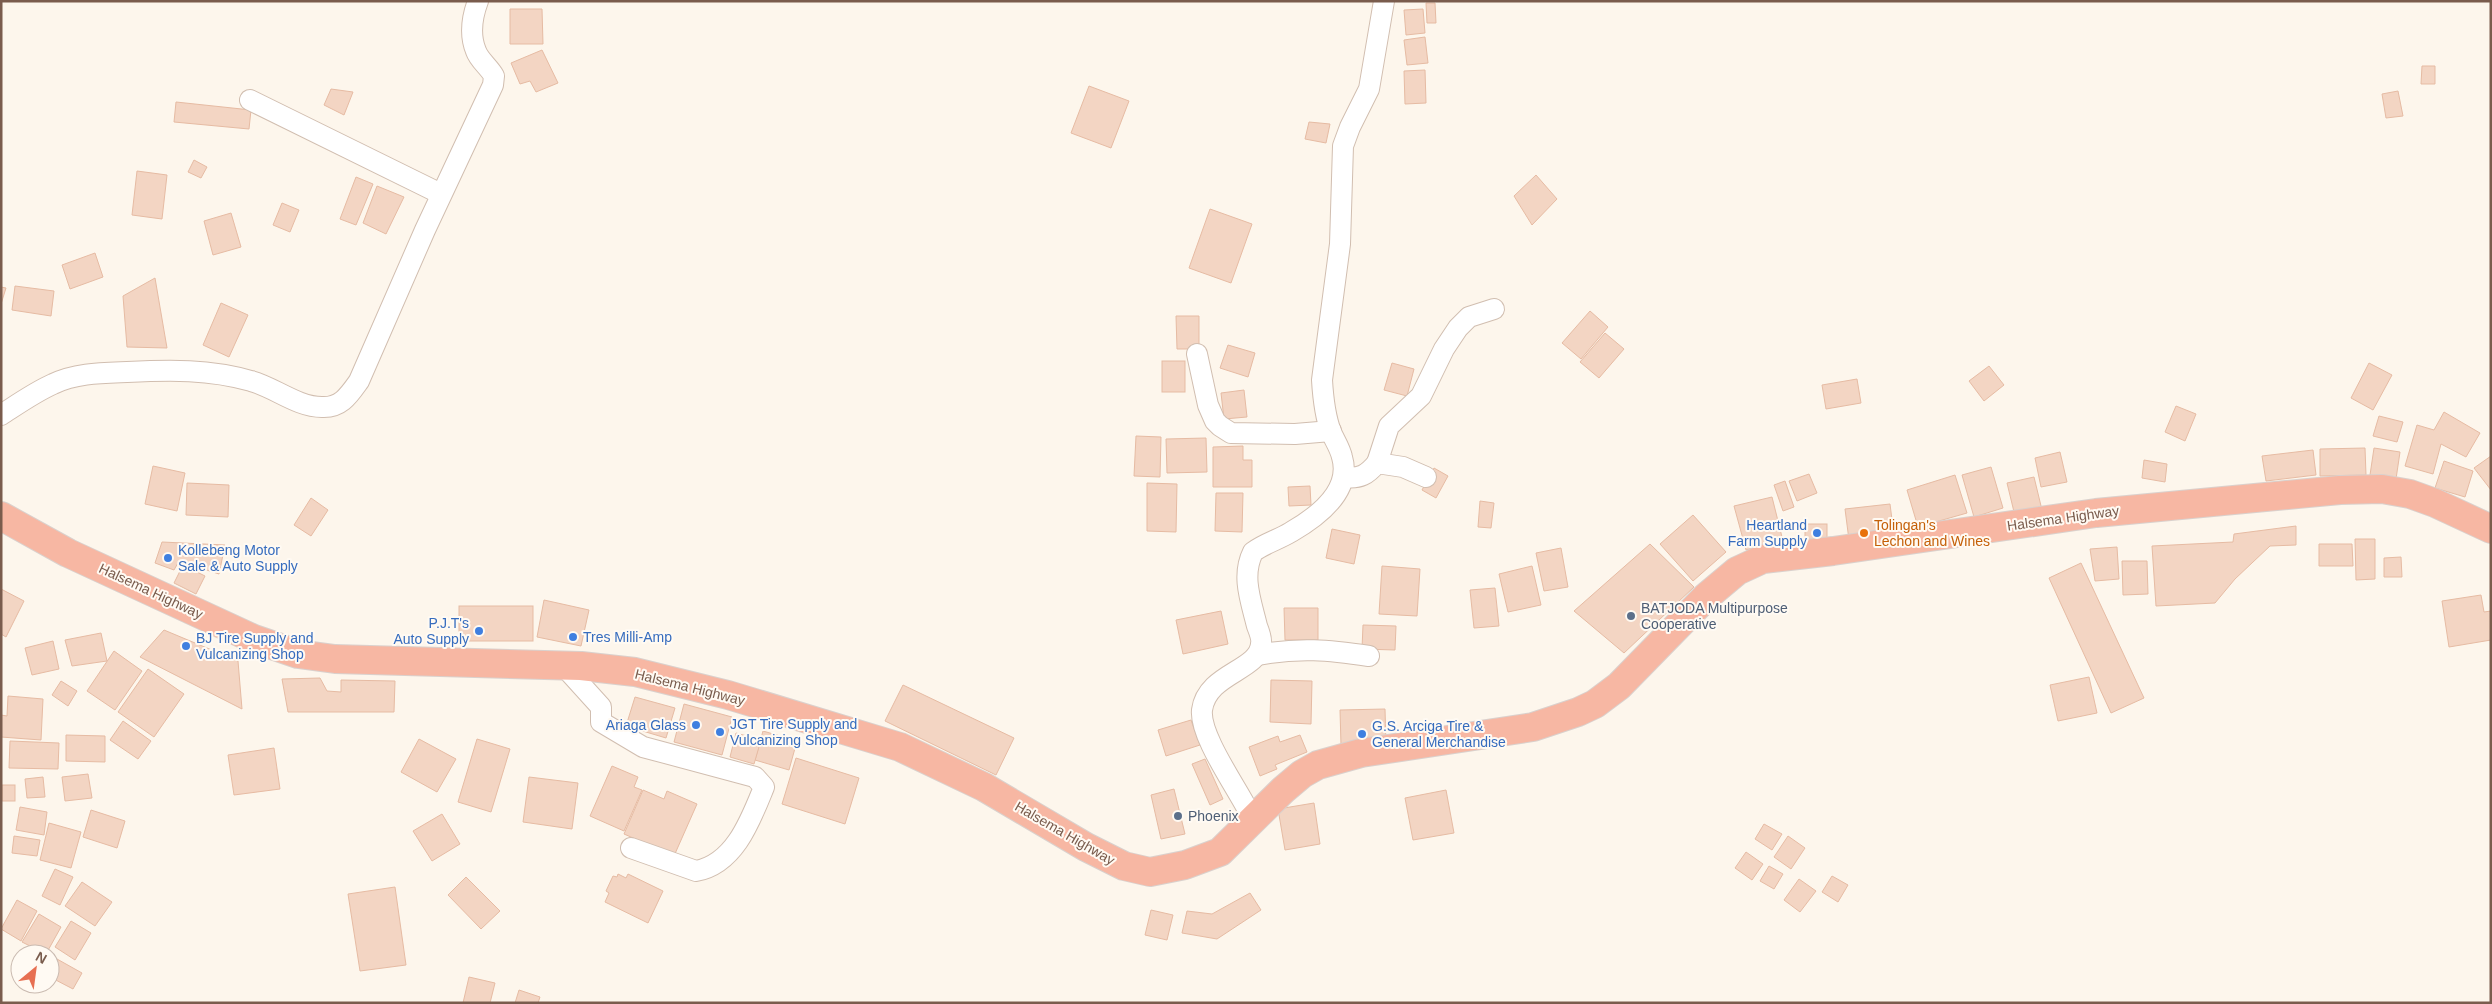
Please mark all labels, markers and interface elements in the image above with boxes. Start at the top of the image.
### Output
street label: Halsema Highway [2006,502,2120,534]
place label: Heartland Farm Supply [1728,517,1807,549]
place label: Tolingan's Lechon and Wines [1874,517,1990,549]
marker: Heartland Farm Supply [1811,527,1823,539]
marker: Tolingan's Lechon and Wines [1858,527,1870,539]
place label: Kollebeng Motor Sale & Auto Supply [178,542,298,574]
marker: Kollebeng Motor Sale & Auto Supply [162,552,174,564]
street label: Halsema Highway [96,560,206,622]
place label: BATJODA Multipurpose Cooperative [1641,600,1788,632]
marker: BATJODA Multipurpose Cooperative [1625,610,1637,622]
place label: P.J.T's Auto Supply [394,615,469,647]
marker: P.J.T's Auto Supply [473,625,485,637]
place label: Tres Milli-Amp [583,629,672,645]
place label: BJ Tire Supply and Vulcanizing Shop [196,630,314,662]
marker: Tres Milli-Amp [567,631,579,643]
marker: BJ Tire Supply and Vulcanizing Shop [180,640,192,652]
street label: Halsema Highway [633,666,747,708]
place label: JGT Tire Supply and Vulcanizing Shop [730,716,857,748]
place label: Ariaga Glass [606,717,686,733]
place label: G.S. Arciga Tire & General Merchandise [1372,718,1506,750]
marker: Ariaga Glass [690,719,702,731]
marker: JGT Tire Supply and Vulcanizing Shop [714,726,726,738]
marker: G.S. Arciga Tire & General Merchandise [1356,728,1368,740]
street label: Halsema Highway [1012,798,1118,868]
place label: Phoenix [1188,808,1239,824]
marker: Phoenix [1172,810,1184,822]
north arrow [10,944,60,994]
text: N [33,948,50,967]

